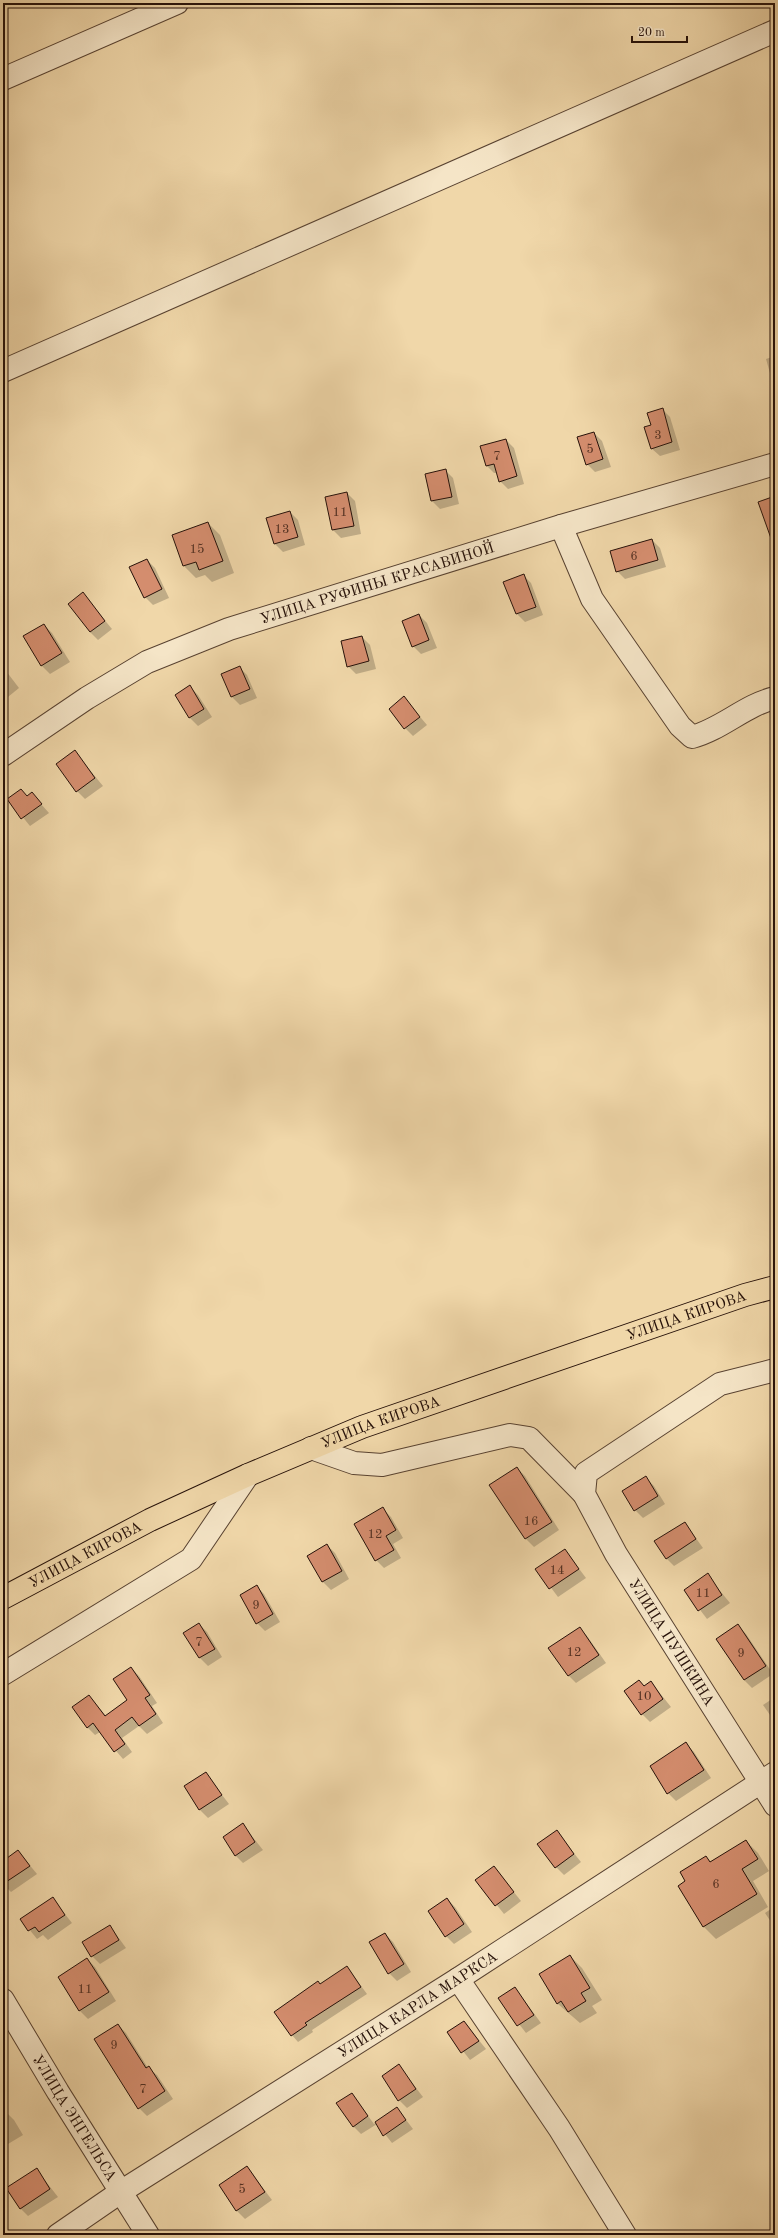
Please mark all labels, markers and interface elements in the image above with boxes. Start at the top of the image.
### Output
scale bar [632,18,687,44]
text: 20 m [638,27,665,39]
house number: 3 [654,429,662,442]
house number: 5 [586,443,594,456]
house number: 7 [493,450,501,463]
house number: 11 [332,506,348,519]
house number: 13 [274,523,290,536]
street label: УЛИЦА РУФИНЫ КРАСАВИНОЙ [259,537,496,628]
house number: 15 [189,543,205,556]
house number: 6 [630,550,638,563]
street label: УЛИЦА КИРОВА [625,1289,749,1344]
street label: УЛИЦА КИРОВА [319,1394,443,1452]
house number: 16 [523,1515,539,1528]
street label: УЛИЦА КИРОВА [27,1519,145,1592]
house number: 12 [367,1528,383,1541]
house number: 14 [549,1564,565,1577]
street label: УЛИЦА ПУШКИНА [625,1577,716,1709]
house number: 11 [695,1587,711,1600]
house number: 9 [252,1599,260,1612]
house number: 7 [195,1636,203,1649]
house number: 12 [566,1646,582,1659]
house number: 9 [737,1647,745,1660]
house number: 10 [636,1690,652,1703]
house number: 6 [712,1878,720,1891]
street label: УЛИЦА КАРЛА МАРКСА [336,1949,501,2062]
house number: 11 [77,1983,93,1996]
house number: 9 [110,2039,118,2052]
street label: УЛИЦА ЭНГЕЛЬСА [29,2053,119,2185]
house number: 7 [139,2083,147,2096]
house number: 5 [238,2183,246,2196]

